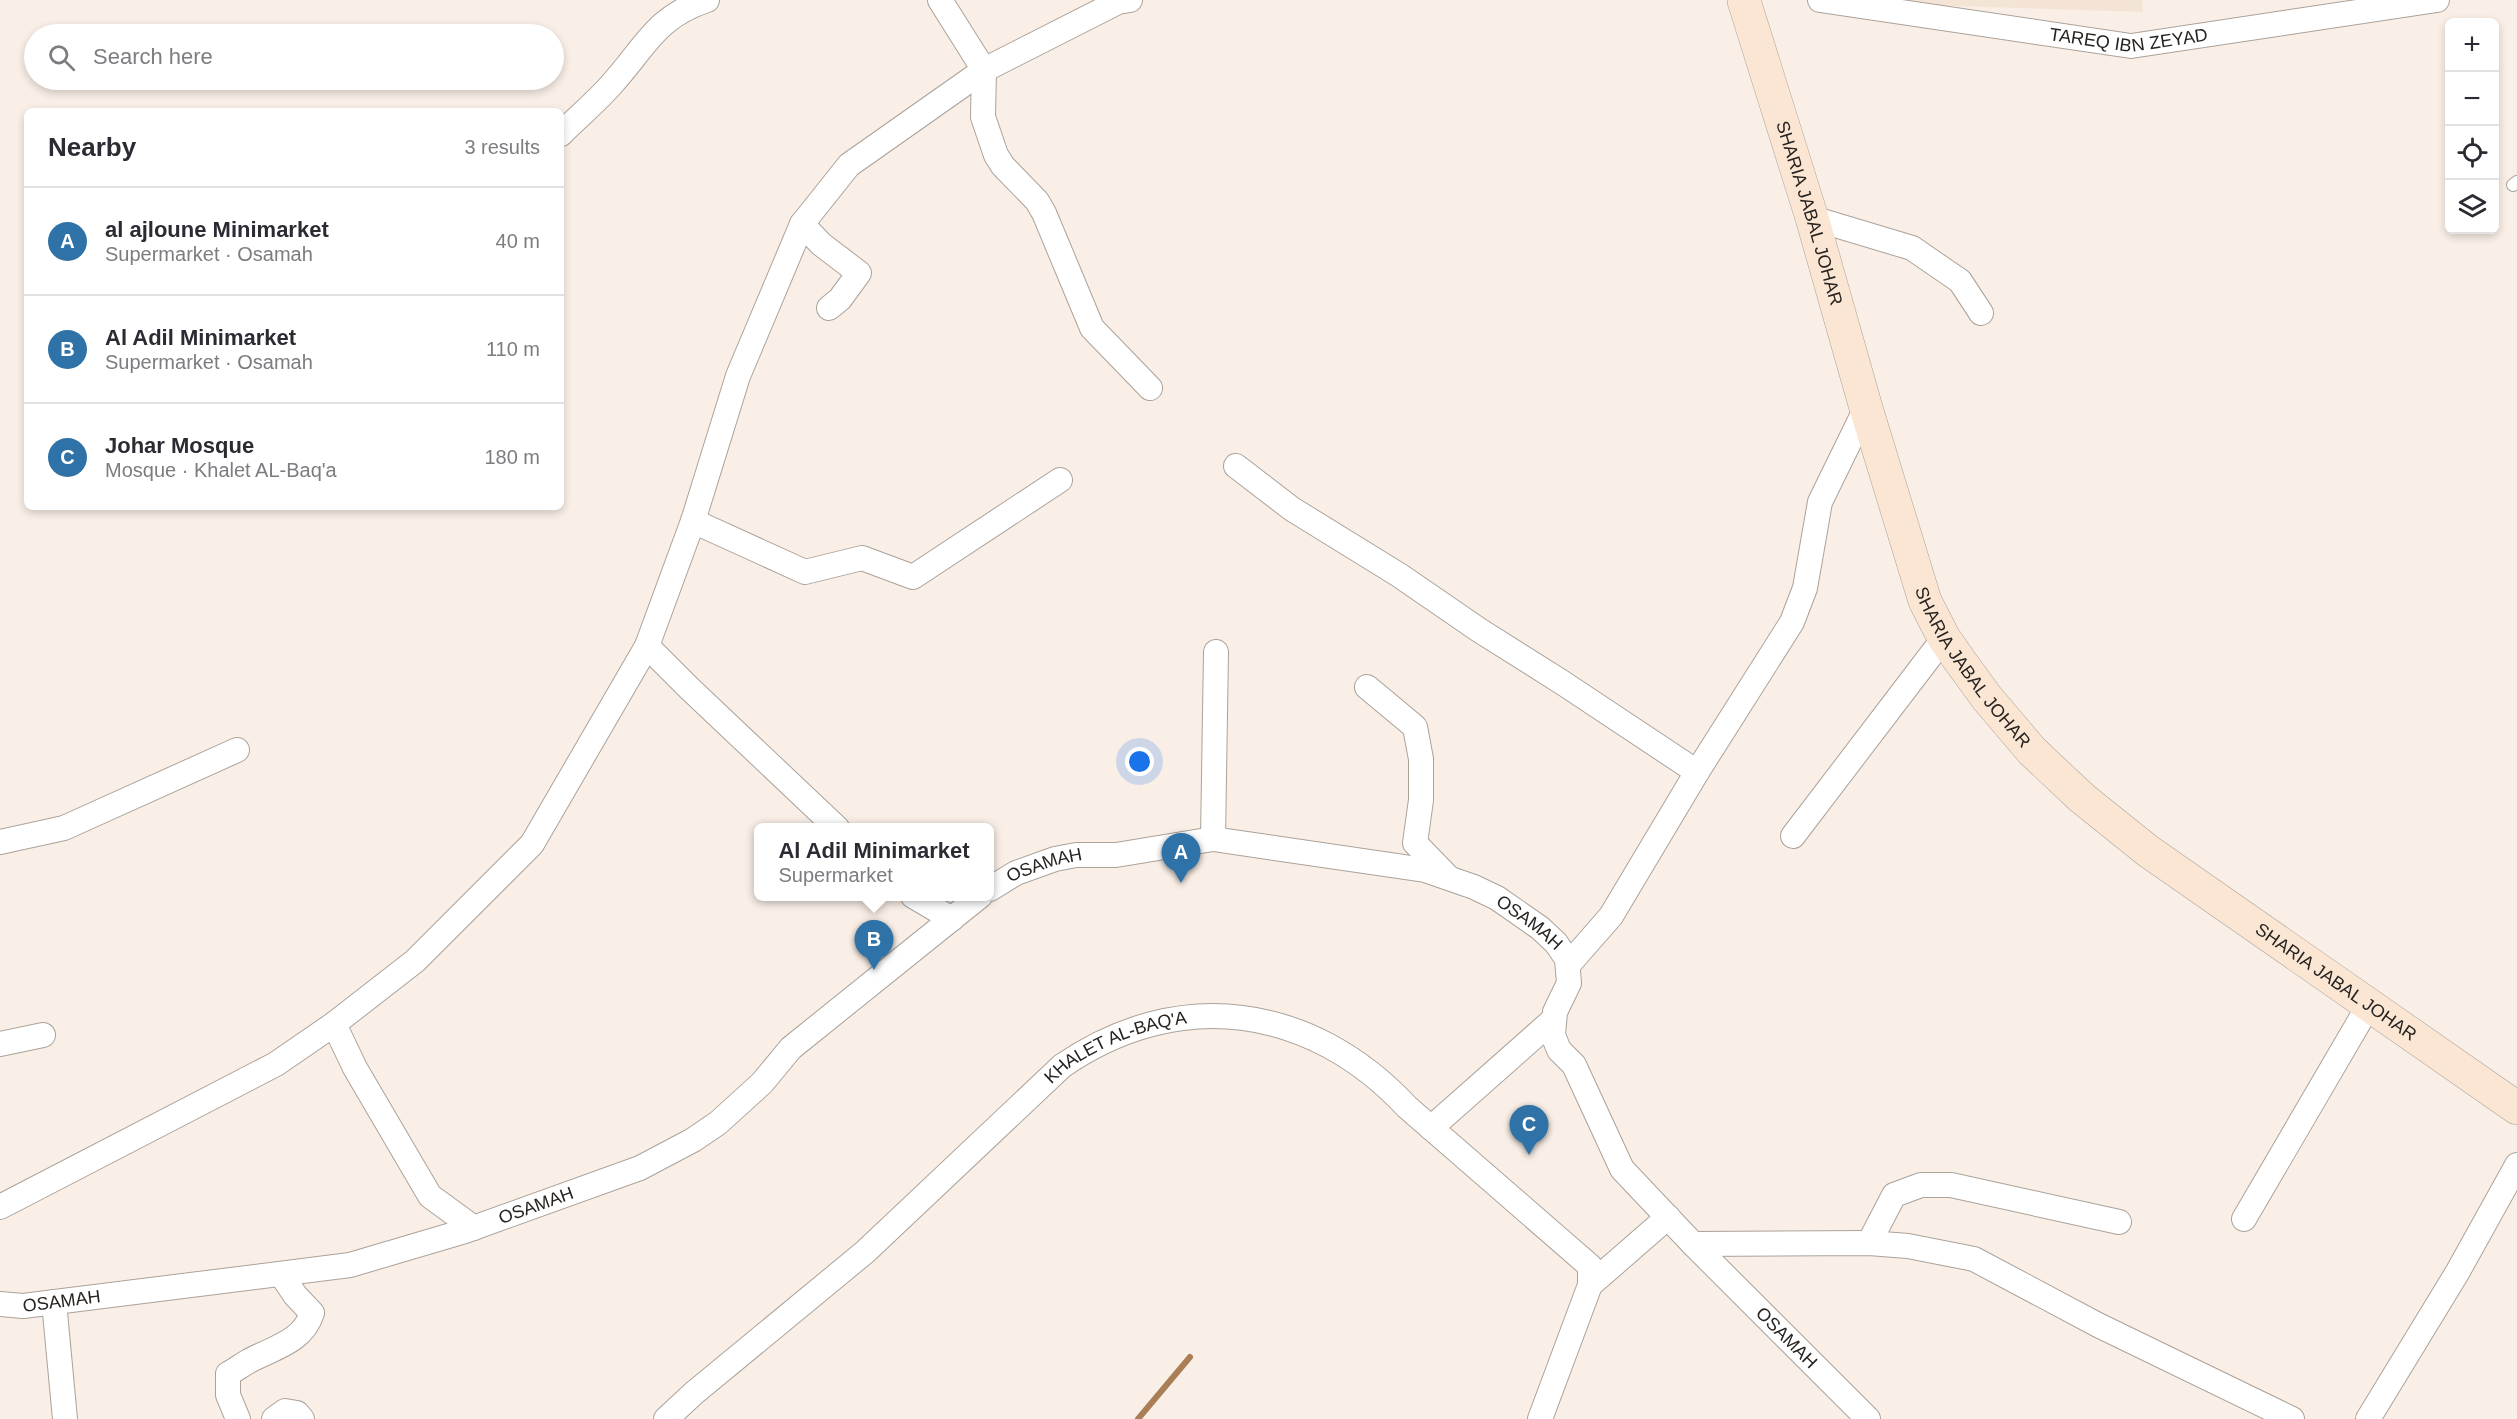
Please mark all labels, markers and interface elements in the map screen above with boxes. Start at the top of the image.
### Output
map controls [2445,18,2499,234]
button: + [2445,18,2499,72]
search box [24,24,564,90]
street label: TAREQ IBN ZEYAD [2048,24,2209,56]
icon: search [45,41,78,74]
text: Search here [93,44,213,69]
button: − [2445,72,2499,126]
street label: SHARIA JABAL JOHAR [1772,118,1846,308]
button: locate [2445,126,2499,180]
text: Nearby [48,132,136,162]
text: 3 results [464,136,540,158]
button: layers [2445,180,2499,234]
text: al ajloune Minimarket [105,217,329,242]
text: A [60,230,75,252]
text: 40 m [496,230,540,252]
text: Supermarket · Osamah [105,243,313,265]
text: Al Adil Minimarket [105,325,296,350]
text: B [60,338,75,360]
text: 110 m [486,338,540,360]
text: Supermarket · Osamah [105,351,313,373]
text: Johar Mosque [105,433,254,458]
text: C [60,446,75,468]
text: 180 m [484,446,540,468]
text: Mosque · Khalet AL-Baq'a [105,459,337,481]
street label: SHARIA JABAL JOHAR [1911,584,2034,751]
your location [1125,747,1154,776]
popup [754,823,994,901]
pin: A [1162,834,1200,883]
text: Al Adil Minimarket [778,838,970,863]
street label: OSAMAH [1003,844,1083,887]
text: Supermarket [778,864,893,886]
street label: OSAMAH [1493,891,1567,954]
street label: SHARIA JABAL JOHAR [2252,919,2420,1045]
pin: B [854,920,894,970]
street label: KHALET AL-BAQ'A [1040,1008,1188,1087]
pin: C [1510,1106,1549,1155]
street label: OSAMAH [496,1183,576,1228]
street label: OSAMAH [22,1286,102,1316]
street label: OSAMAH [1752,1303,1821,1372]

